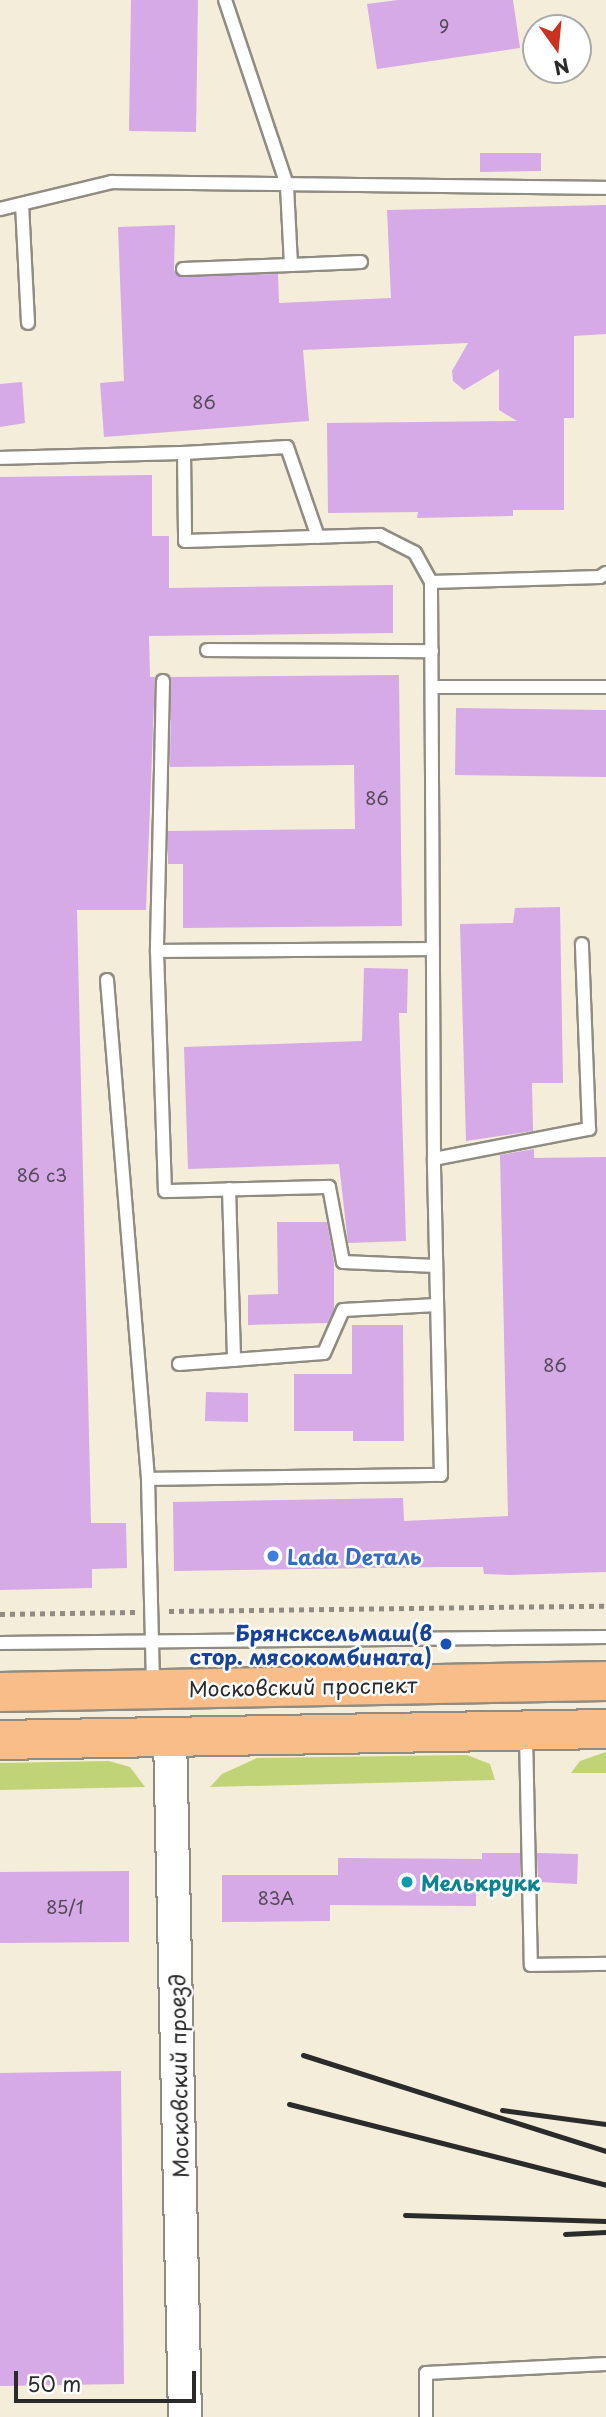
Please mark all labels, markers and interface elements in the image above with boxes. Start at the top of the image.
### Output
north arrow [522,14,592,84]
house number: 9 [439,15,449,37]
text: N [551,52,573,83]
house number: 86 [192,391,216,413]
house number: 86 [365,787,389,809]
house number: 86 с3 [17,1164,67,1186]
house number: 86 [543,1354,567,1376]
place label: Lada Dеталь [287,1543,423,1569]
marker: Lada Dеталь [265,1548,281,1564]
place label: Брянсксельмаш(в стор. мясокомбината) [189,1619,432,1669]
marker: Брянсксельмаш(в стор. мясокомбината) [438,1636,454,1652]
street label: Московский проспект [188,1671,418,1701]
place label: Мелькрукк [421,1869,540,1895]
marker: Мелькрукк [399,1874,415,1890]
house number: 83А [258,1887,294,1909]
house number: 85/1 [46,1896,84,1918]
street label: Московский проезд [164,1974,192,2178]
scale bar [18,2358,200,2402]
text: 50 m [27,2367,81,2399]

